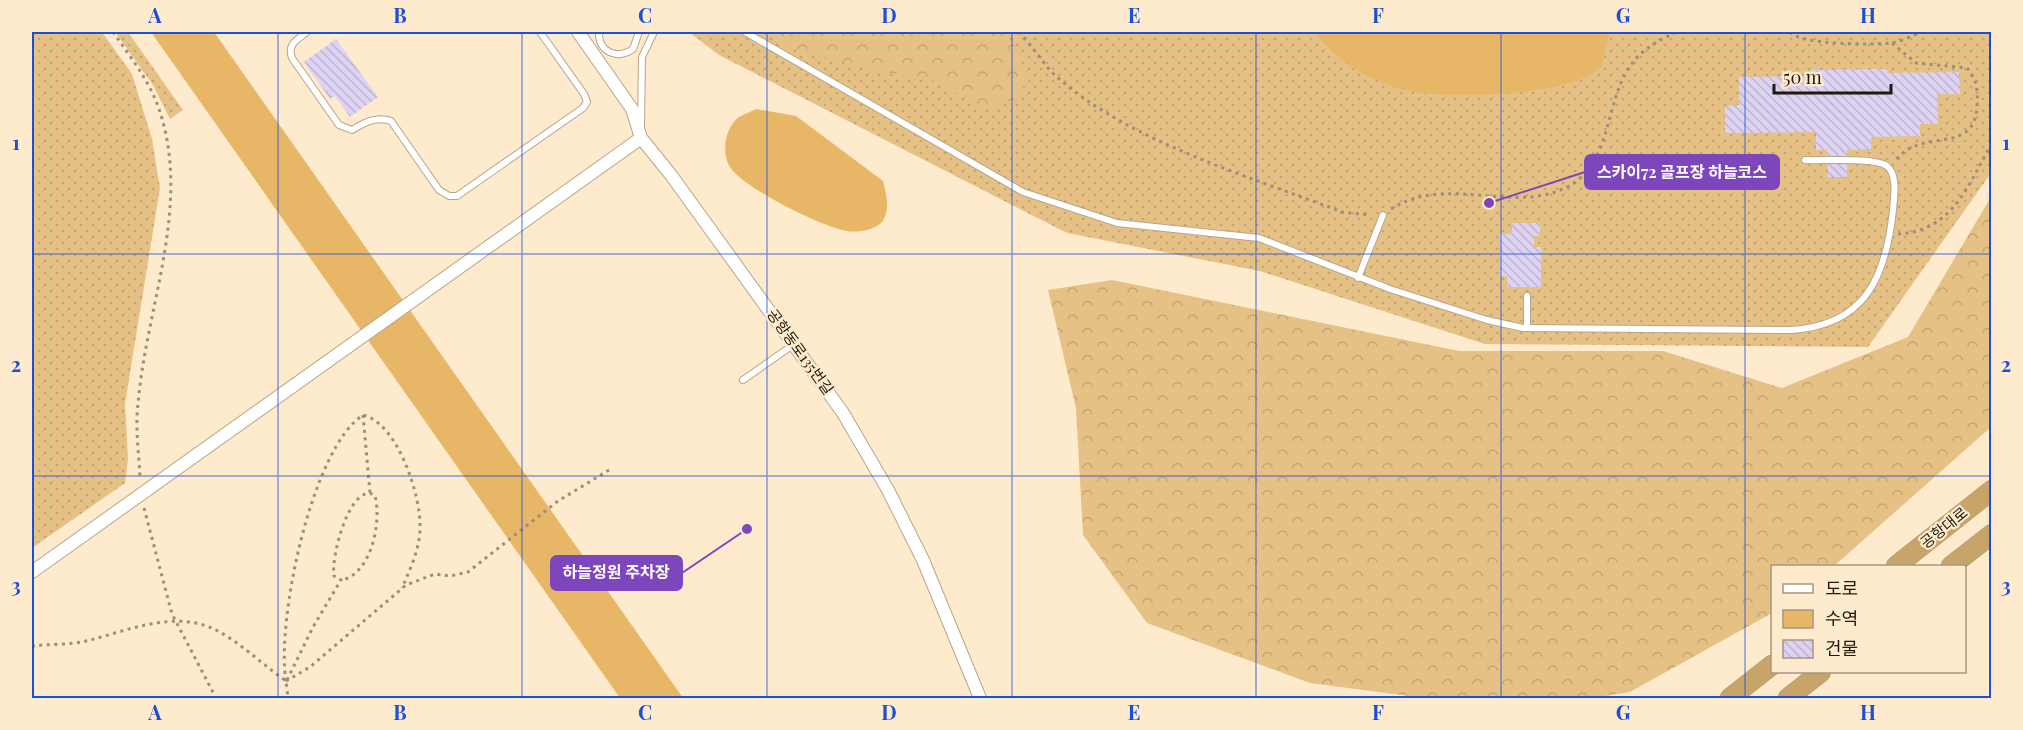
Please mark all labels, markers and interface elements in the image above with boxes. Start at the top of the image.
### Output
text: A [147,1,162,28]
text: B [393,1,407,28]
text: C [638,1,652,28]
text: D [881,1,897,28]
text: E [1128,1,1140,28]
text: F [1372,1,1384,28]
text: G [1616,1,1631,28]
text: H [1860,1,1876,28]
scale bar [1774,57,1891,95]
text: 50 m [1783,65,1822,89]
text: 1 [12,128,20,155]
text: 1 [2002,128,2010,155]
callout: 스카이72 골프장 하늘코스 [1585,155,1779,189]
text: 스카이72 골프장 하늘코스 [1597,161,1767,182]
street label: 공항동로135번길 [763,305,839,398]
text: 2 [11,350,21,377]
text: 2 [2001,350,2011,377]
street label: 공항대로 [1916,502,1971,552]
callout: 하늘정원 주차장 [551,556,682,590]
text: 하늘정원 주차장 [563,561,670,582]
legend [1771,565,1966,673]
text: 3 [11,571,21,598]
text: 3 [2001,571,2011,598]
text: 도로 [1825,576,1858,600]
text: 수역 [1825,606,1858,630]
text: 건물 [1825,636,1858,660]
text: A [147,698,162,725]
text: B [393,698,407,725]
text: C [638,698,652,725]
text: D [881,698,897,725]
text: E [1128,698,1140,725]
text: F [1372,698,1384,725]
text: G [1616,698,1631,725]
text: H [1860,698,1876,725]

